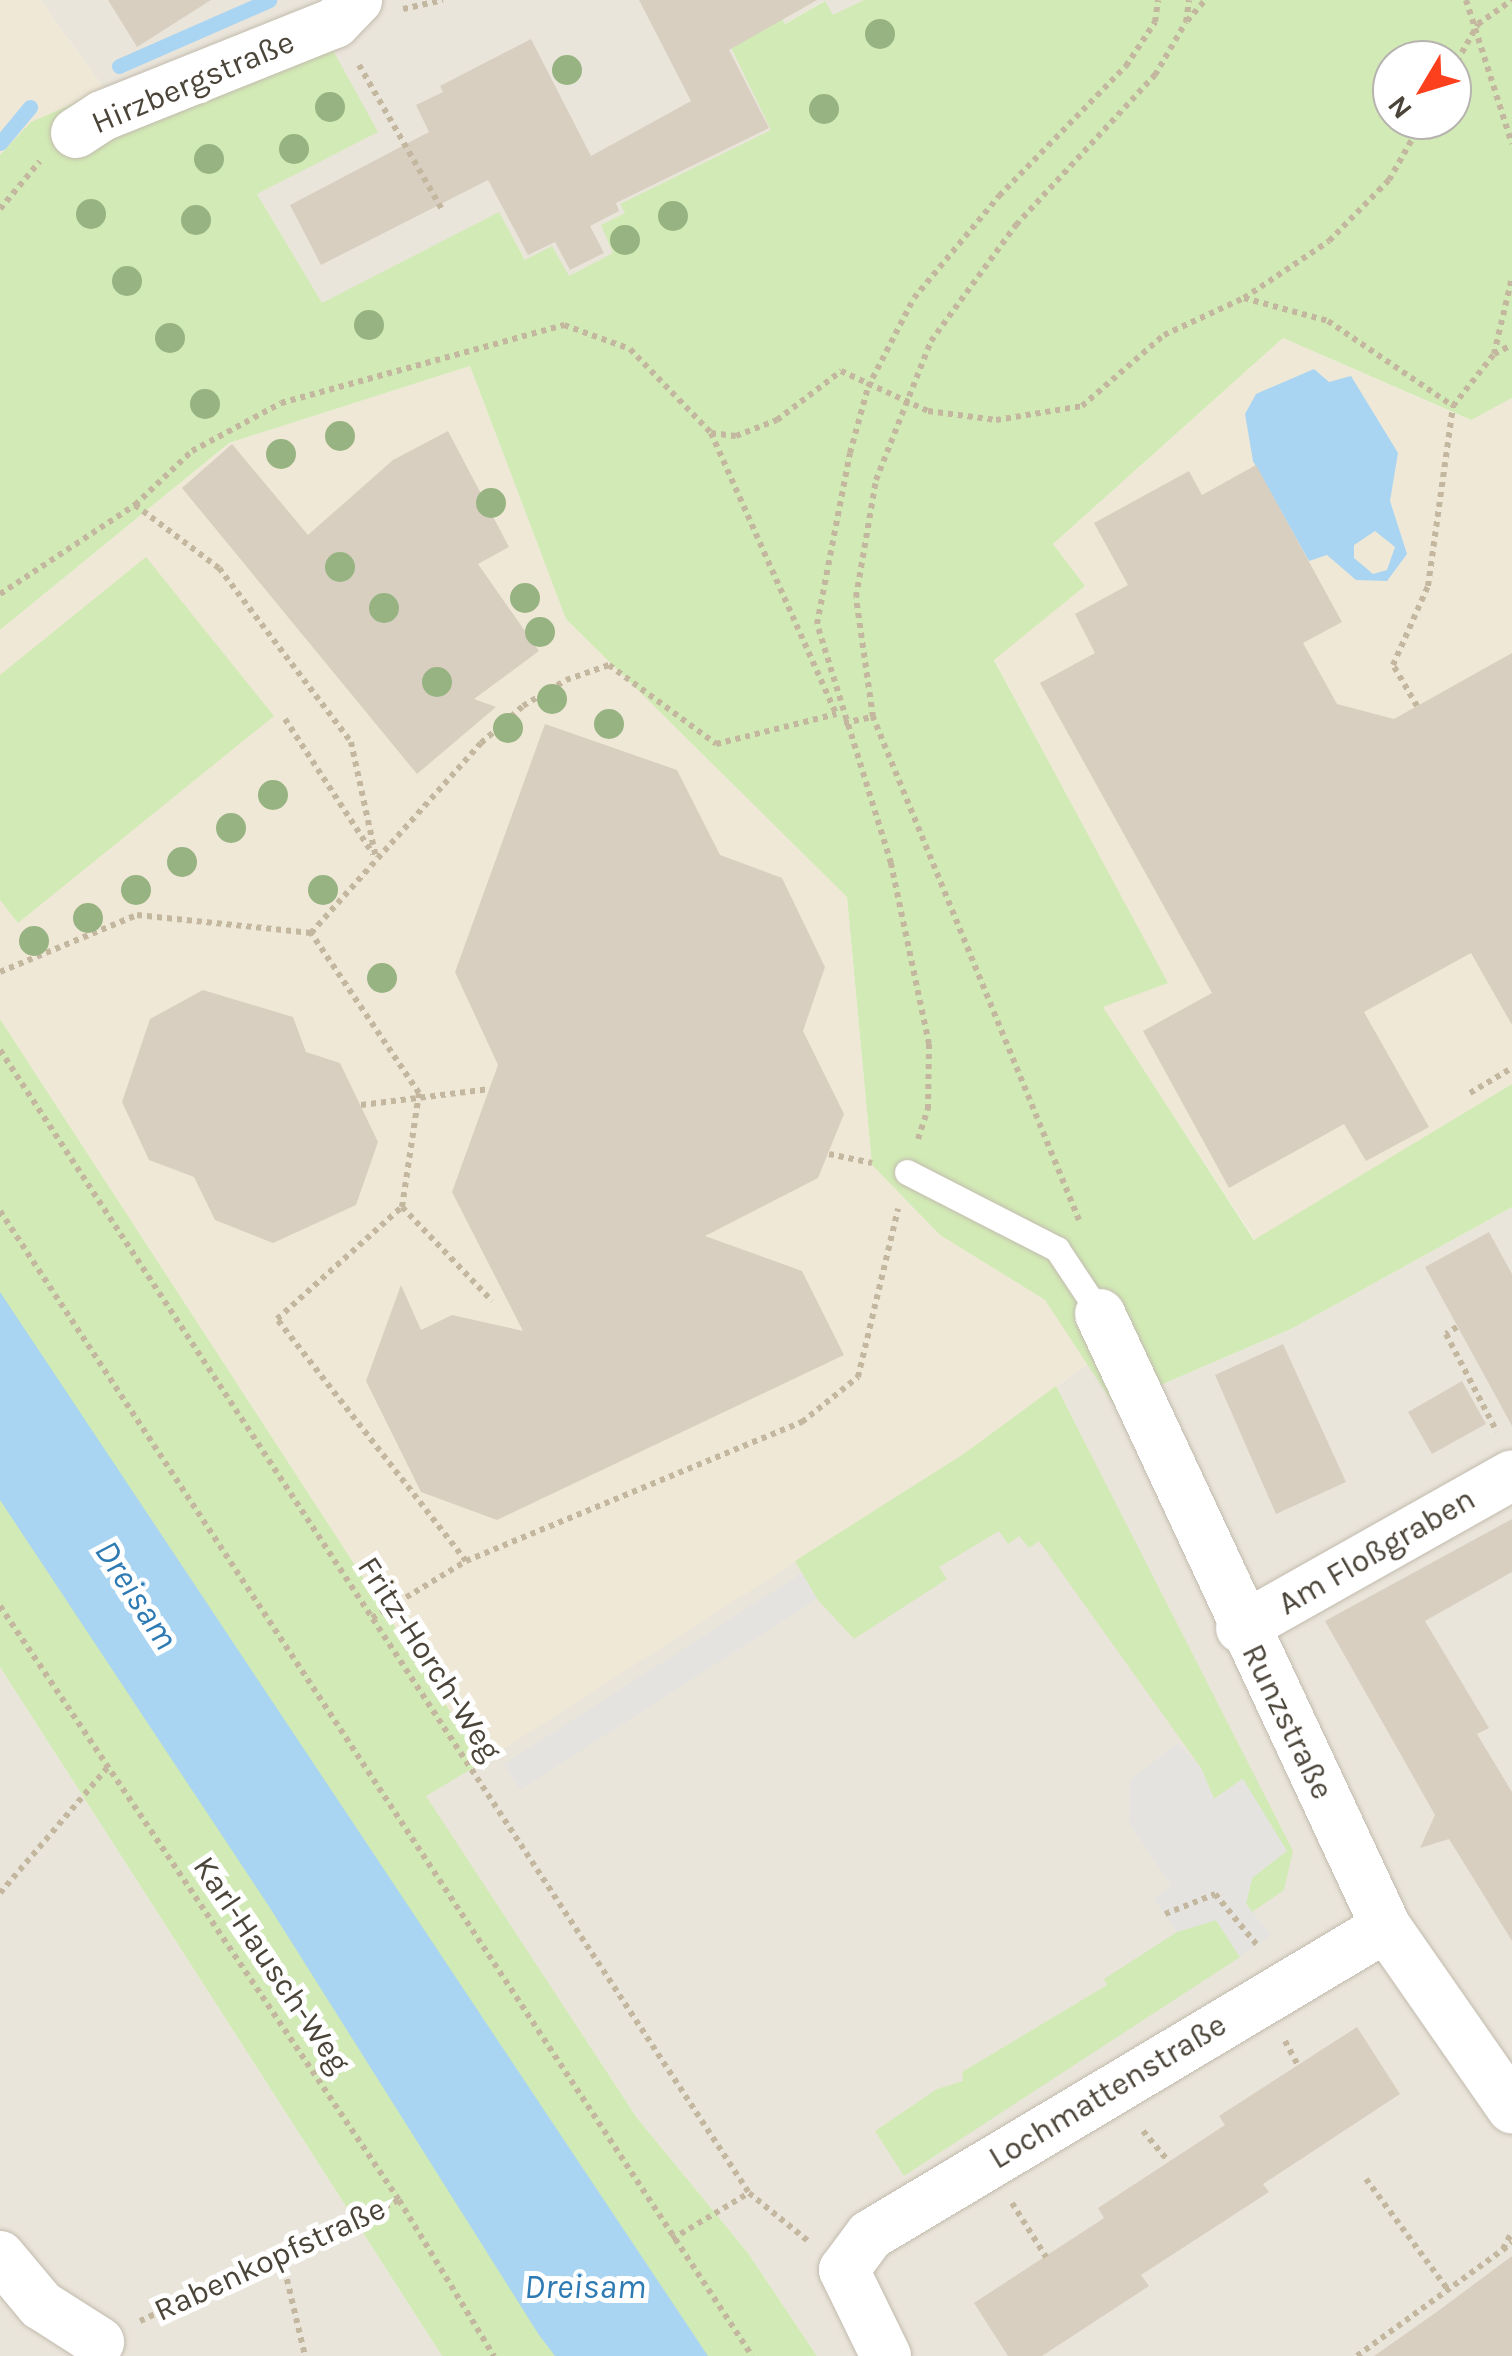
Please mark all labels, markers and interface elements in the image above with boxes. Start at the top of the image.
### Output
street label: Hirzbergstraße [86,23,300,143]
north arrow [1372,40,1472,140]
text: N [1380,89,1419,126]
street label: Am Floßgraben [1272,1480,1482,1624]
water label: Dreisam [85,1532,187,1658]
street label: Fritz-Horch-Weg [349,1550,509,1768]
street label: Runzstraße [1233,1638,1341,1806]
street label: Karl-Hausch-Weg [184,1849,358,2081]
street label: Lochmattenstraße [983,2006,1233,2178]
street label: Rabenkopfstraße [148,2190,392,2330]
water label: Dreisam [524,2266,646,2308]

